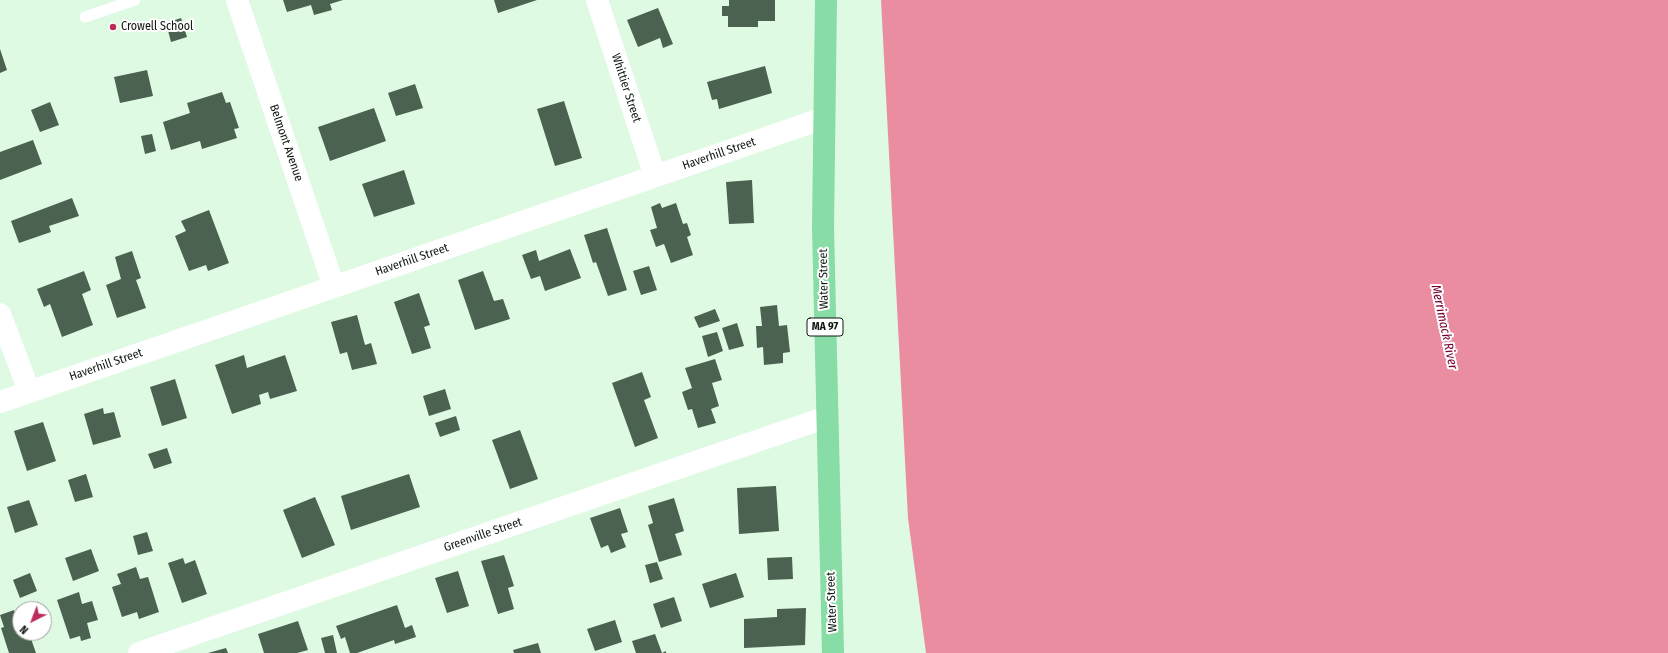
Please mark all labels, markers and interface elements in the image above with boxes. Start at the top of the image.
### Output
place label: Crowell School [121,20,193,34]
marker: Crowell School [108,22,118,32]
street label: Whittier Street [608,52,644,124]
street label: Belmont Avenue [266,103,306,183]
street label: Haverhill Street [681,135,757,173]
street label: Haverhill Street [374,241,450,279]
street label: Water Street [816,249,832,309]
water label: Merrimack River [1427,283,1461,371]
road number: MA 97 [807,318,843,336]
street label: Haverhill Street [68,346,144,384]
street label: Greenville Street [442,515,524,555]
street label: Water Street [824,571,840,633]
north arrow [12,601,52,641]
text: N [18,623,31,637]

